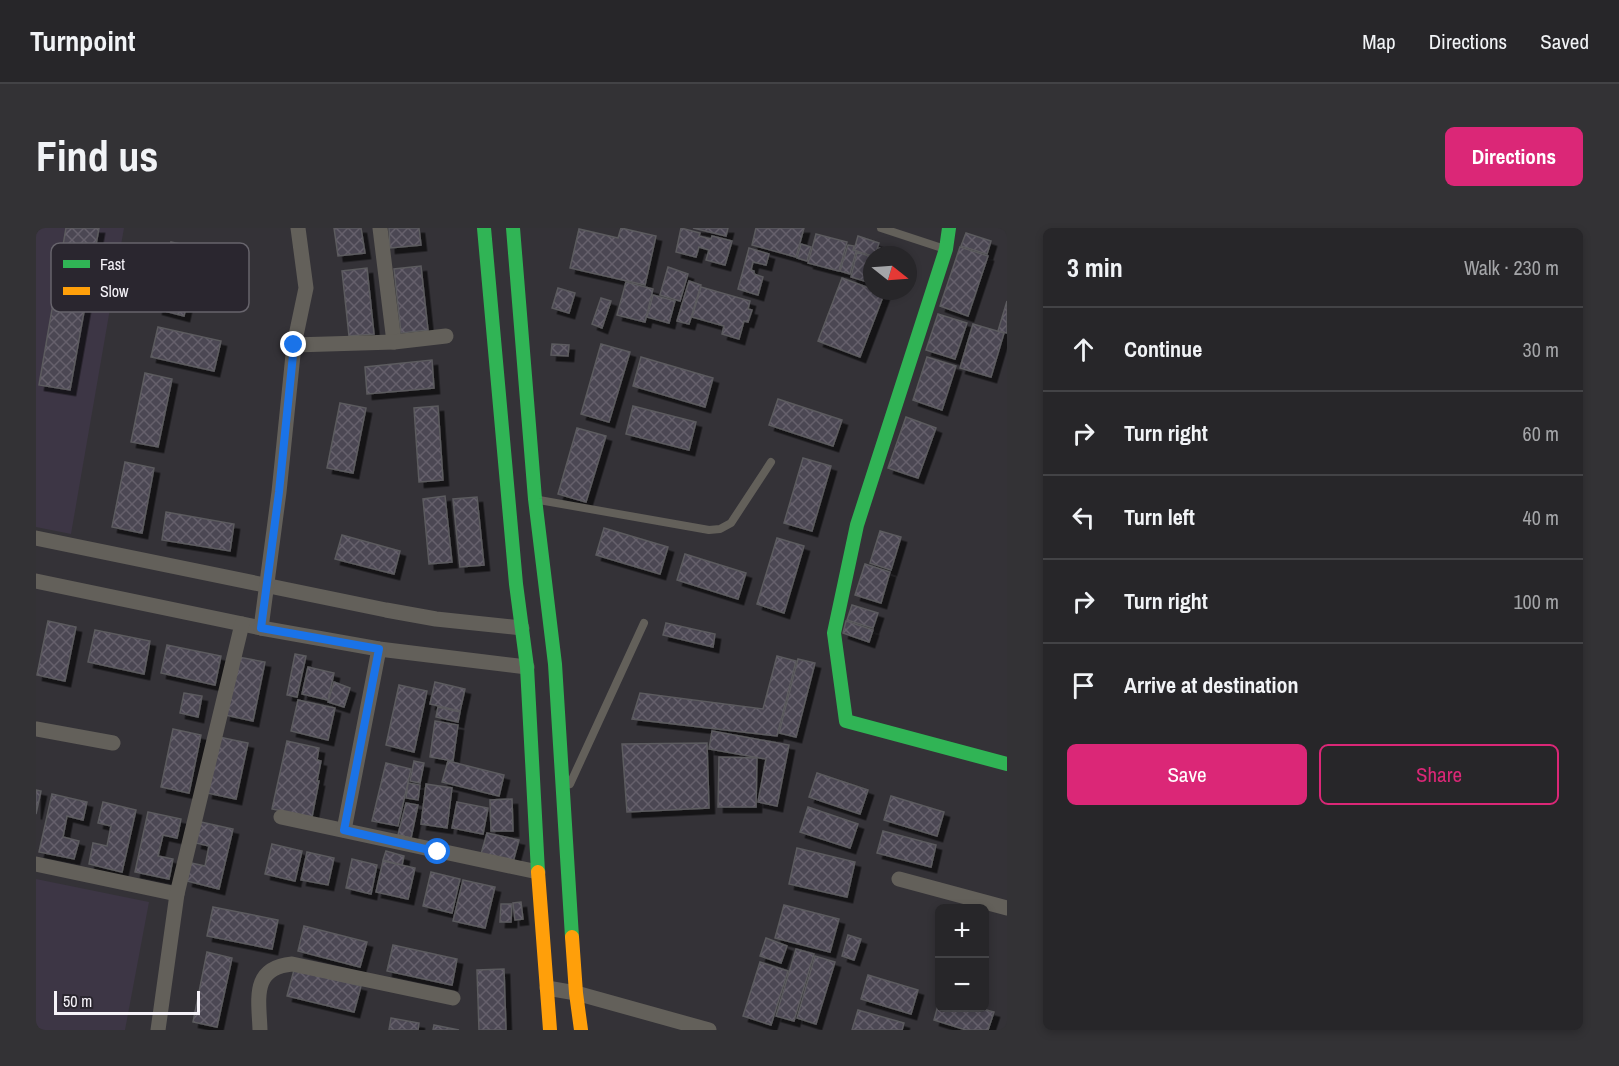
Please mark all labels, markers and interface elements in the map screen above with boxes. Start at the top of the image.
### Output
text: Turnpoint [30,22,135,60]
text: Map [1362,27,1396,56]
text: Directions [1429,27,1507,56]
text: Saved [1540,27,1589,56]
button: Directions [1445,127,1583,186]
text: Find us [36,128,158,184]
legend [51,243,249,312]
north arrow [863,246,917,300]
text: 3 min [1067,250,1123,285]
text: Fast [100,253,125,275]
text: Walk · 230 m [1464,254,1559,281]
text: Slow [100,280,129,302]
route end [280,331,306,357]
icon: ahead [1067,333,1100,366]
text: Continue [1124,334,1202,364]
text: 30 m [1523,336,1559,363]
icon: right [1067,417,1100,450]
text: Turn right [1124,418,1208,448]
text: 60 m [1523,420,1559,447]
icon: left [1067,501,1100,534]
text: Turn left [1124,502,1195,532]
text: 40 m [1523,504,1559,531]
icon: right [1067,585,1100,618]
text: Turn right [1124,586,1208,616]
text: 100 m [1513,588,1559,615]
icon: arrive [1067,669,1100,702]
text: Arrive at destination [1124,670,1298,700]
button: Save [1067,744,1307,805]
button: Share [1319,744,1559,805]
route start [424,838,450,864]
map controls [935,904,989,1012]
button: + [935,904,989,958]
button: − [935,958,989,1012]
scale bar [54,988,200,1016]
text: 50 m [63,990,92,1012]

